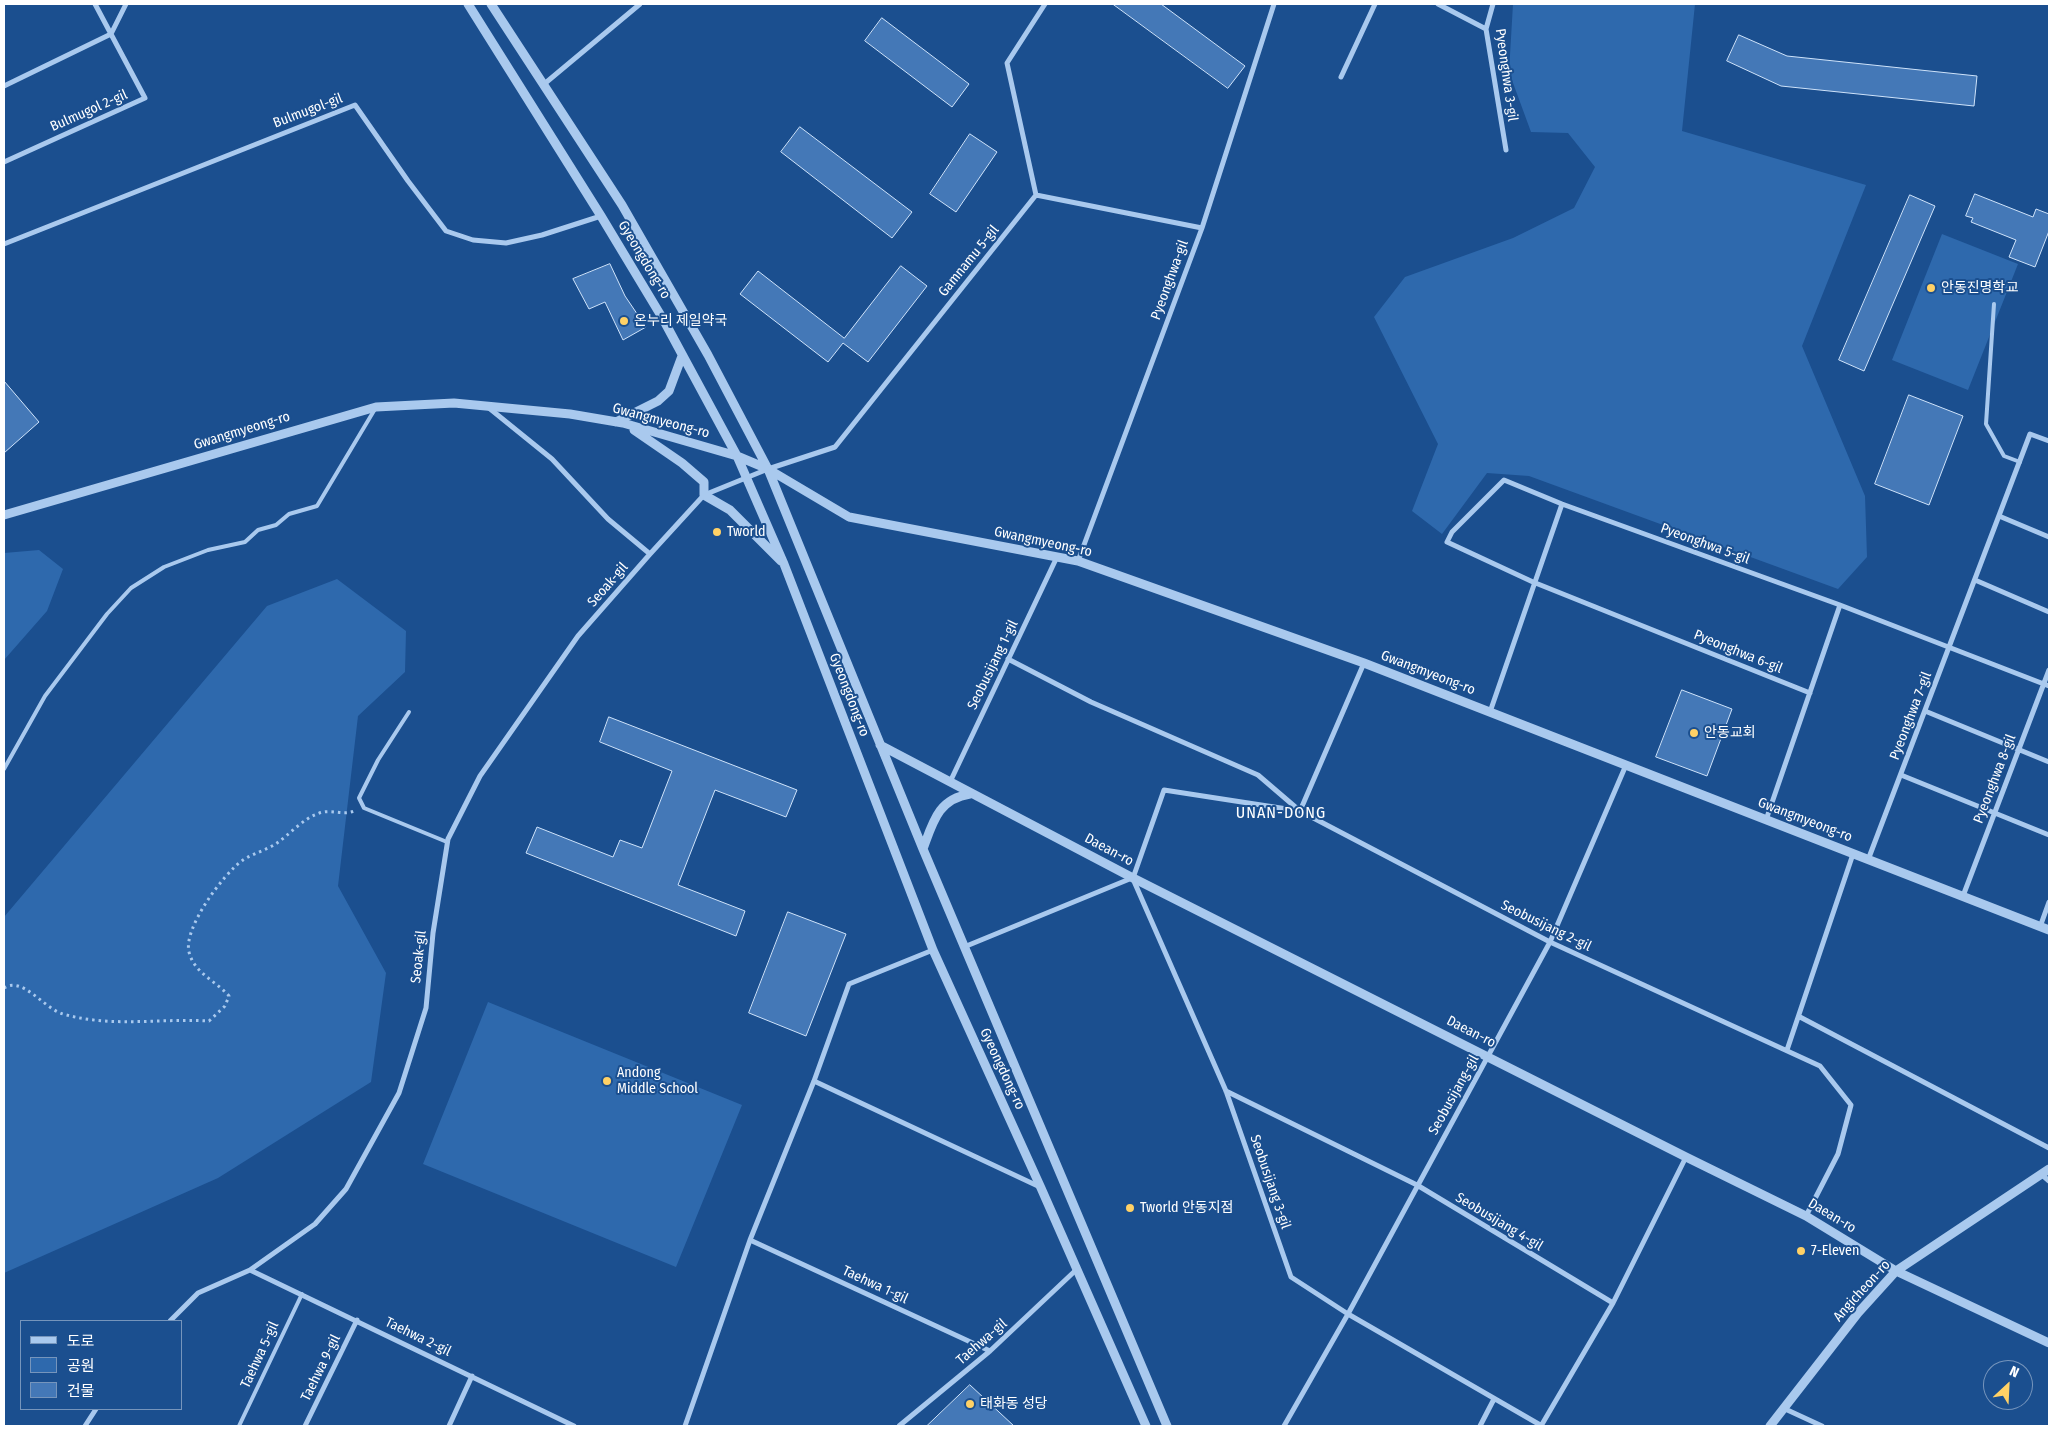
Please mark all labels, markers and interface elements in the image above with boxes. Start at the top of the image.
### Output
street label: Pyeonghwa 3-gil [1491,28,1521,122]
street label: Bulmugol 2-gil [48,87,130,135]
street label: Bulmugol-gil [271,90,345,132]
street label: Gyeongdong-ro [614,218,674,302]
street label: Gamnamu 5-gil [935,222,1003,300]
street label: Pyeonghwa-gil [1148,238,1192,322]
place label: 안동진명학교 [1941,280,2018,296]
marker: 안동진명학교 [1925,282,1937,294]
place label: 온누리 제일약국 [634,313,727,329]
marker: 온누리 제일약국 [618,315,630,327]
street label: Gwangmyeong-ro [611,400,711,442]
street label: Gwangmyeong-ro [192,408,292,454]
street label: Pyeonghwa 5-gil [1658,520,1752,568]
street label: Gwangmyeong-ro [992,523,1094,561]
place label: Tworld [727,524,766,540]
marker: Tworld [711,526,723,538]
street label: Seoak-gil [584,560,632,610]
street label: Seobusijang 1-gil [964,617,1022,713]
street label: Pyeonghwa 6-gil [1691,627,1785,677]
street label: Gwangmyeong-ro [1378,647,1478,699]
street label: Gyeongdong-ro [825,651,873,739]
street label: Pyeonghwa 7-gil [1887,670,1935,762]
place label: 안동교회 [1704,725,1756,741]
marker: 안동교회 [1688,727,1700,739]
street label: Pyeonghwa 8-gil [1970,732,2020,826]
street label: Gwangmyeong-ro [1755,794,1855,846]
district label: UNAN-DONG [1235,804,1327,824]
street label: Daean-ro [1082,830,1136,870]
street label: Seobusijang 2-gil [1498,897,1594,955]
street label: Seoak-gil [408,930,430,984]
street label: Daean-ro [1444,1013,1498,1051]
street label: Gyeongdong-ro [976,1026,1028,1112]
street label: Seobusijang-gil [1425,1052,1483,1138]
place label: Andong Middle School [617,1065,698,1098]
marker: Andong Middle School [601,1075,613,1087]
street label: Seobusijang 3-gil [1246,1133,1294,1231]
street label: Seobusijang 4-gil [1452,1189,1546,1255]
street label: Daean-ro [1805,1195,1859,1237]
place label: Tworld 안동지점 [1140,1200,1233,1216]
marker: Tworld 안동지점 [1124,1202,1136,1214]
place label: 7-Eleven [1811,1243,1859,1259]
marker: 7-Eleven [1795,1245,1807,1257]
street label: Angicheon-ro [1830,1257,1894,1325]
street label: Taehwa 1-gil [840,1262,910,1308]
street label: Taehwa 2-gil [382,1314,454,1360]
street label: Taehwa-gil [953,1315,1011,1369]
street label: Taehwa 5-gil [237,1319,283,1391]
legend [20,1320,182,1410]
text: 도로 [67,1332,95,1350]
street label: Taehwa 9-gil [298,1332,344,1404]
text: 공원 [67,1357,95,1375]
north arrow [1983,1360,2033,1410]
text: N [2007,1362,2022,1381]
text: 건물 [67,1382,95,1400]
place label: 태화동 성당 [980,1396,1048,1412]
marker: 태화동 성당 [964,1398,976,1410]

